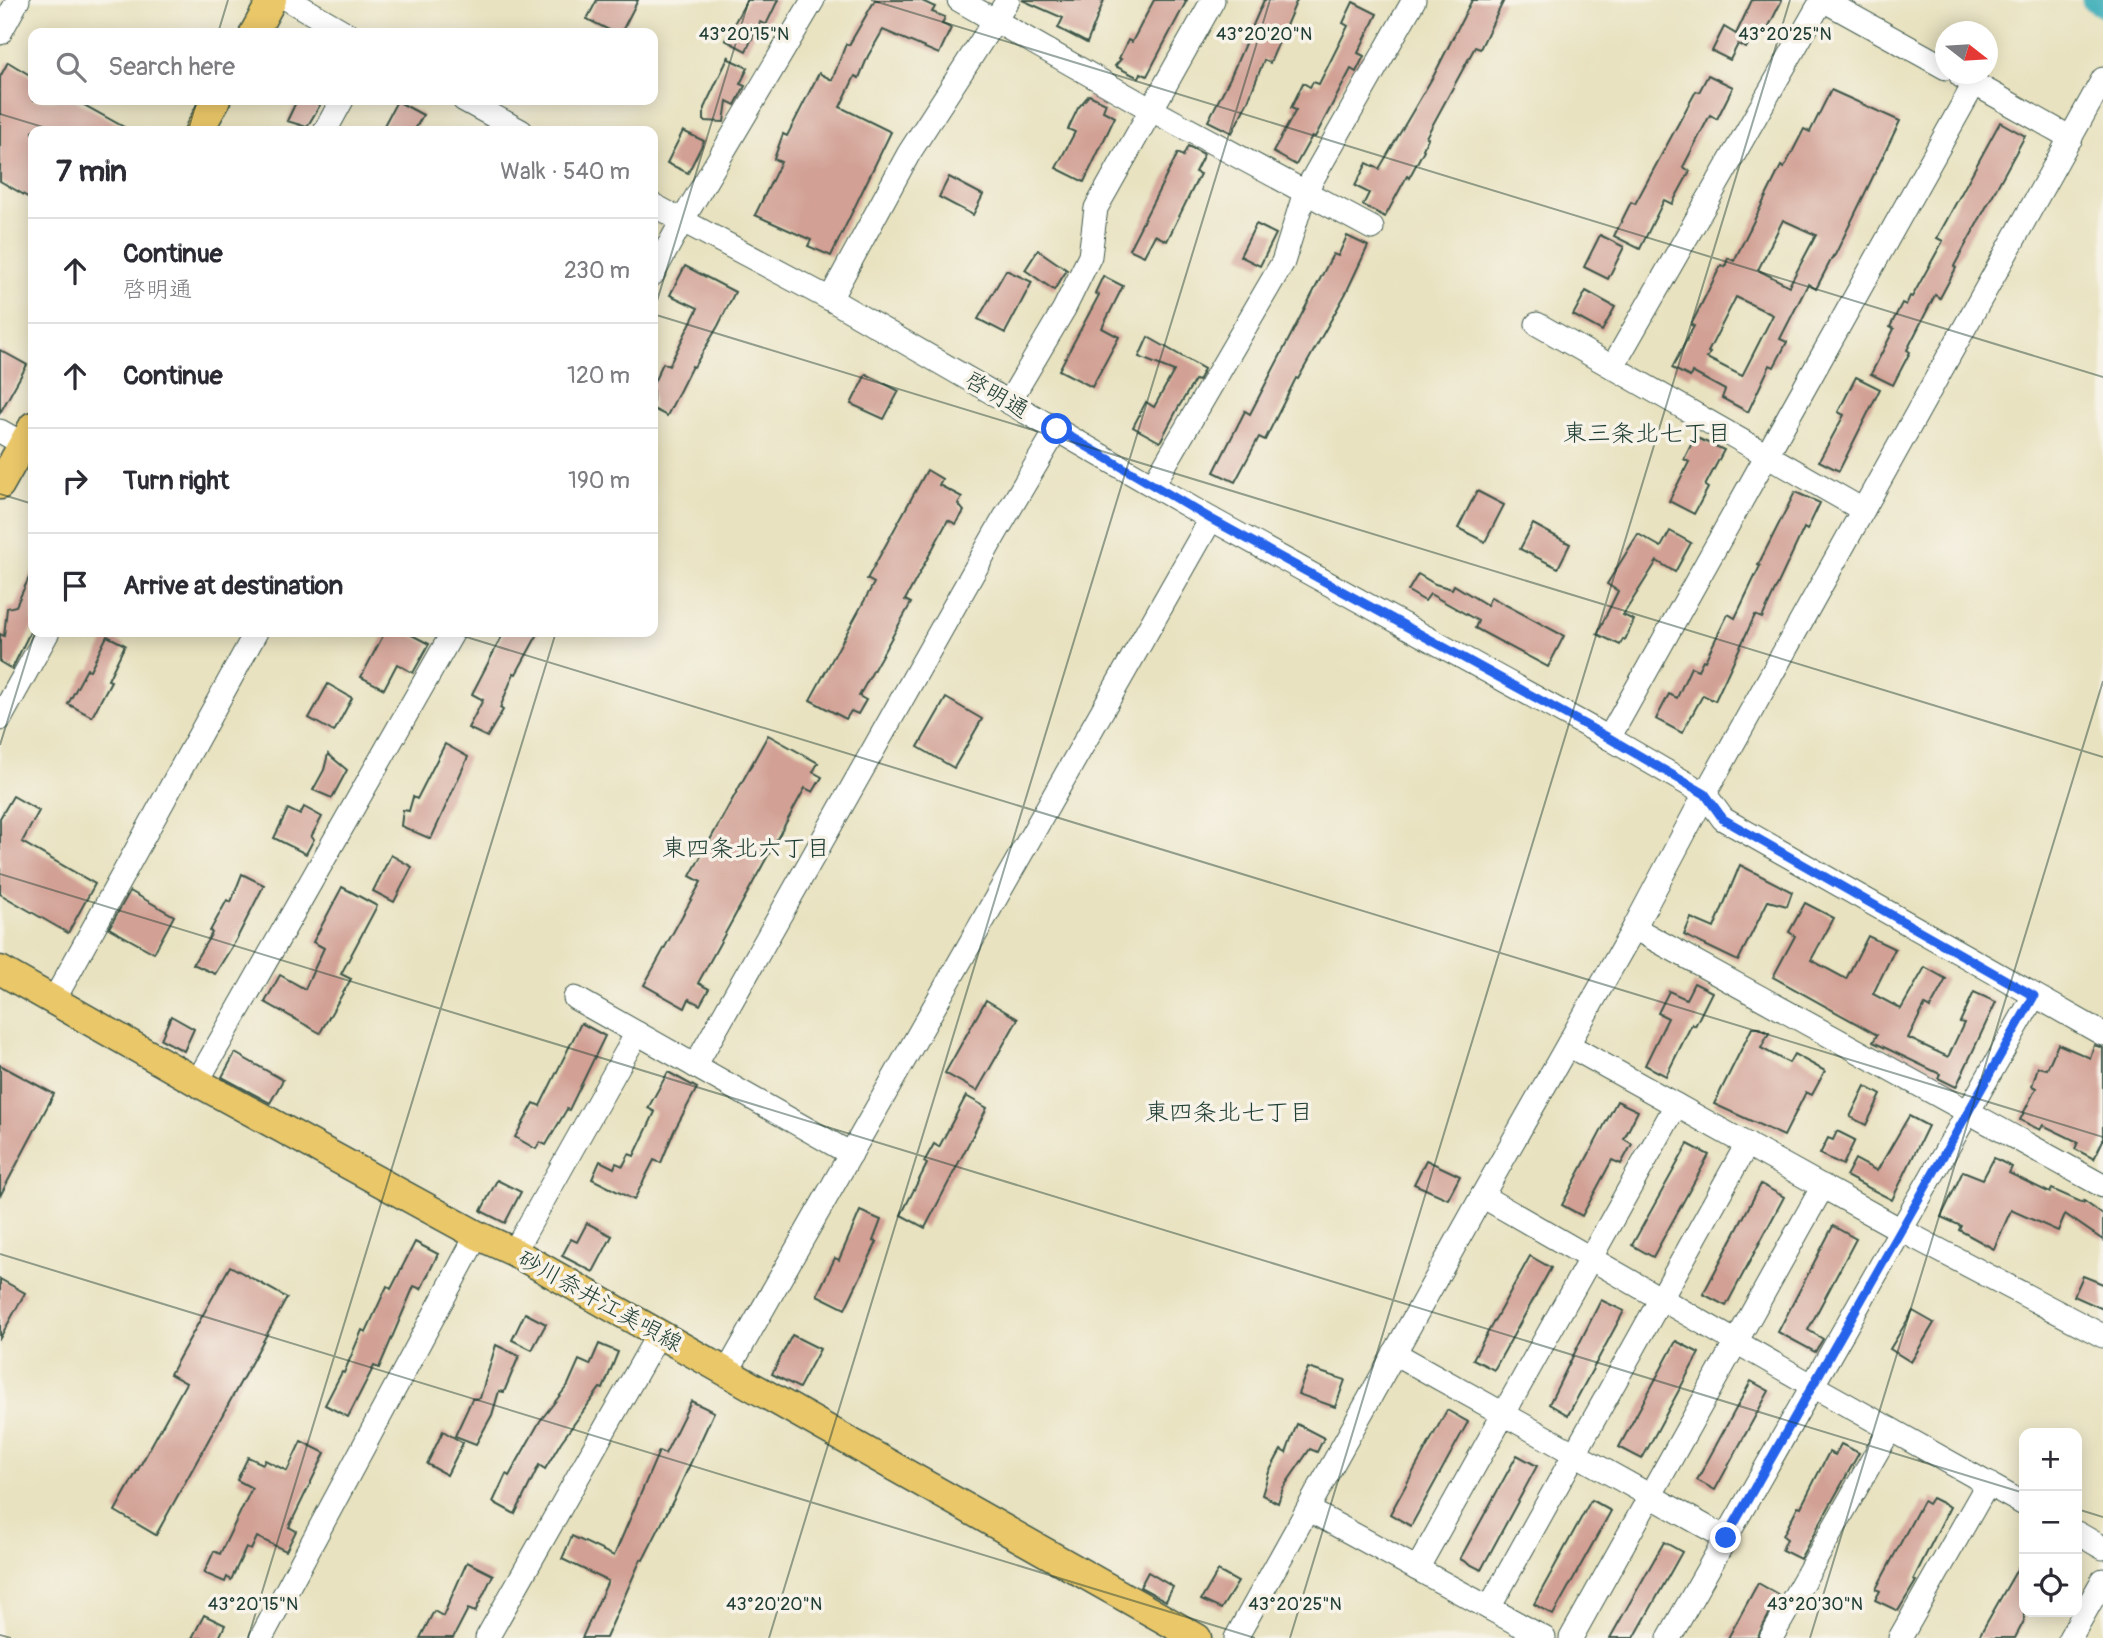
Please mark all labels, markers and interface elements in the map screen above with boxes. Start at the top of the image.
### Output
north arrow [1935,21,1998,84]
text: 43°20'15"N [699,23,789,46]
text: 43°20'20"N [1216,23,1312,46]
text: 43°20'25"N [1738,23,1832,46]
search box [28,28,658,105]
icon: search [52,48,90,86]
text: Search here [108,51,235,83]
text: 7 min [56,153,127,190]
text: Walk · 540 m [500,157,630,186]
text: Continue [123,238,223,270]
icon: ahead [56,252,94,290]
text: 230 m [564,256,630,285]
text: 啓明通 [123,275,192,304]
icon: ahead [56,357,94,395]
text: Continue [123,360,223,392]
text: 120 m [567,361,630,390]
street label: 啓明通 [960,365,1034,425]
route start [1041,413,1072,444]
district label: 東三条北七丁目 [1563,419,1731,448]
icon: right [56,462,94,500]
text: Turn right [123,465,229,497]
text: 190 m [568,466,630,495]
icon: arrive [56,567,94,605]
text: Arrive at destination [123,570,343,602]
district label: 東四条北六丁目 [662,834,830,863]
district label: 東四条北七丁目 [1145,1098,1313,1127]
street label: 砂川奈井江美唄線 [513,1244,687,1358]
map controls [2019,1428,2082,1617]
button: + [2019,1428,2082,1491]
button: − [2019,1491,2082,1554]
route end [1710,1522,1741,1553]
button: locate [2019,1554,2082,1617]
text: 43°20'15"N [208,1593,298,1616]
text: 43°20'20"N [726,1593,822,1616]
text: 43°20'25"N [1248,1593,1342,1616]
text: 43°20'30"N [1767,1593,1863,1616]

